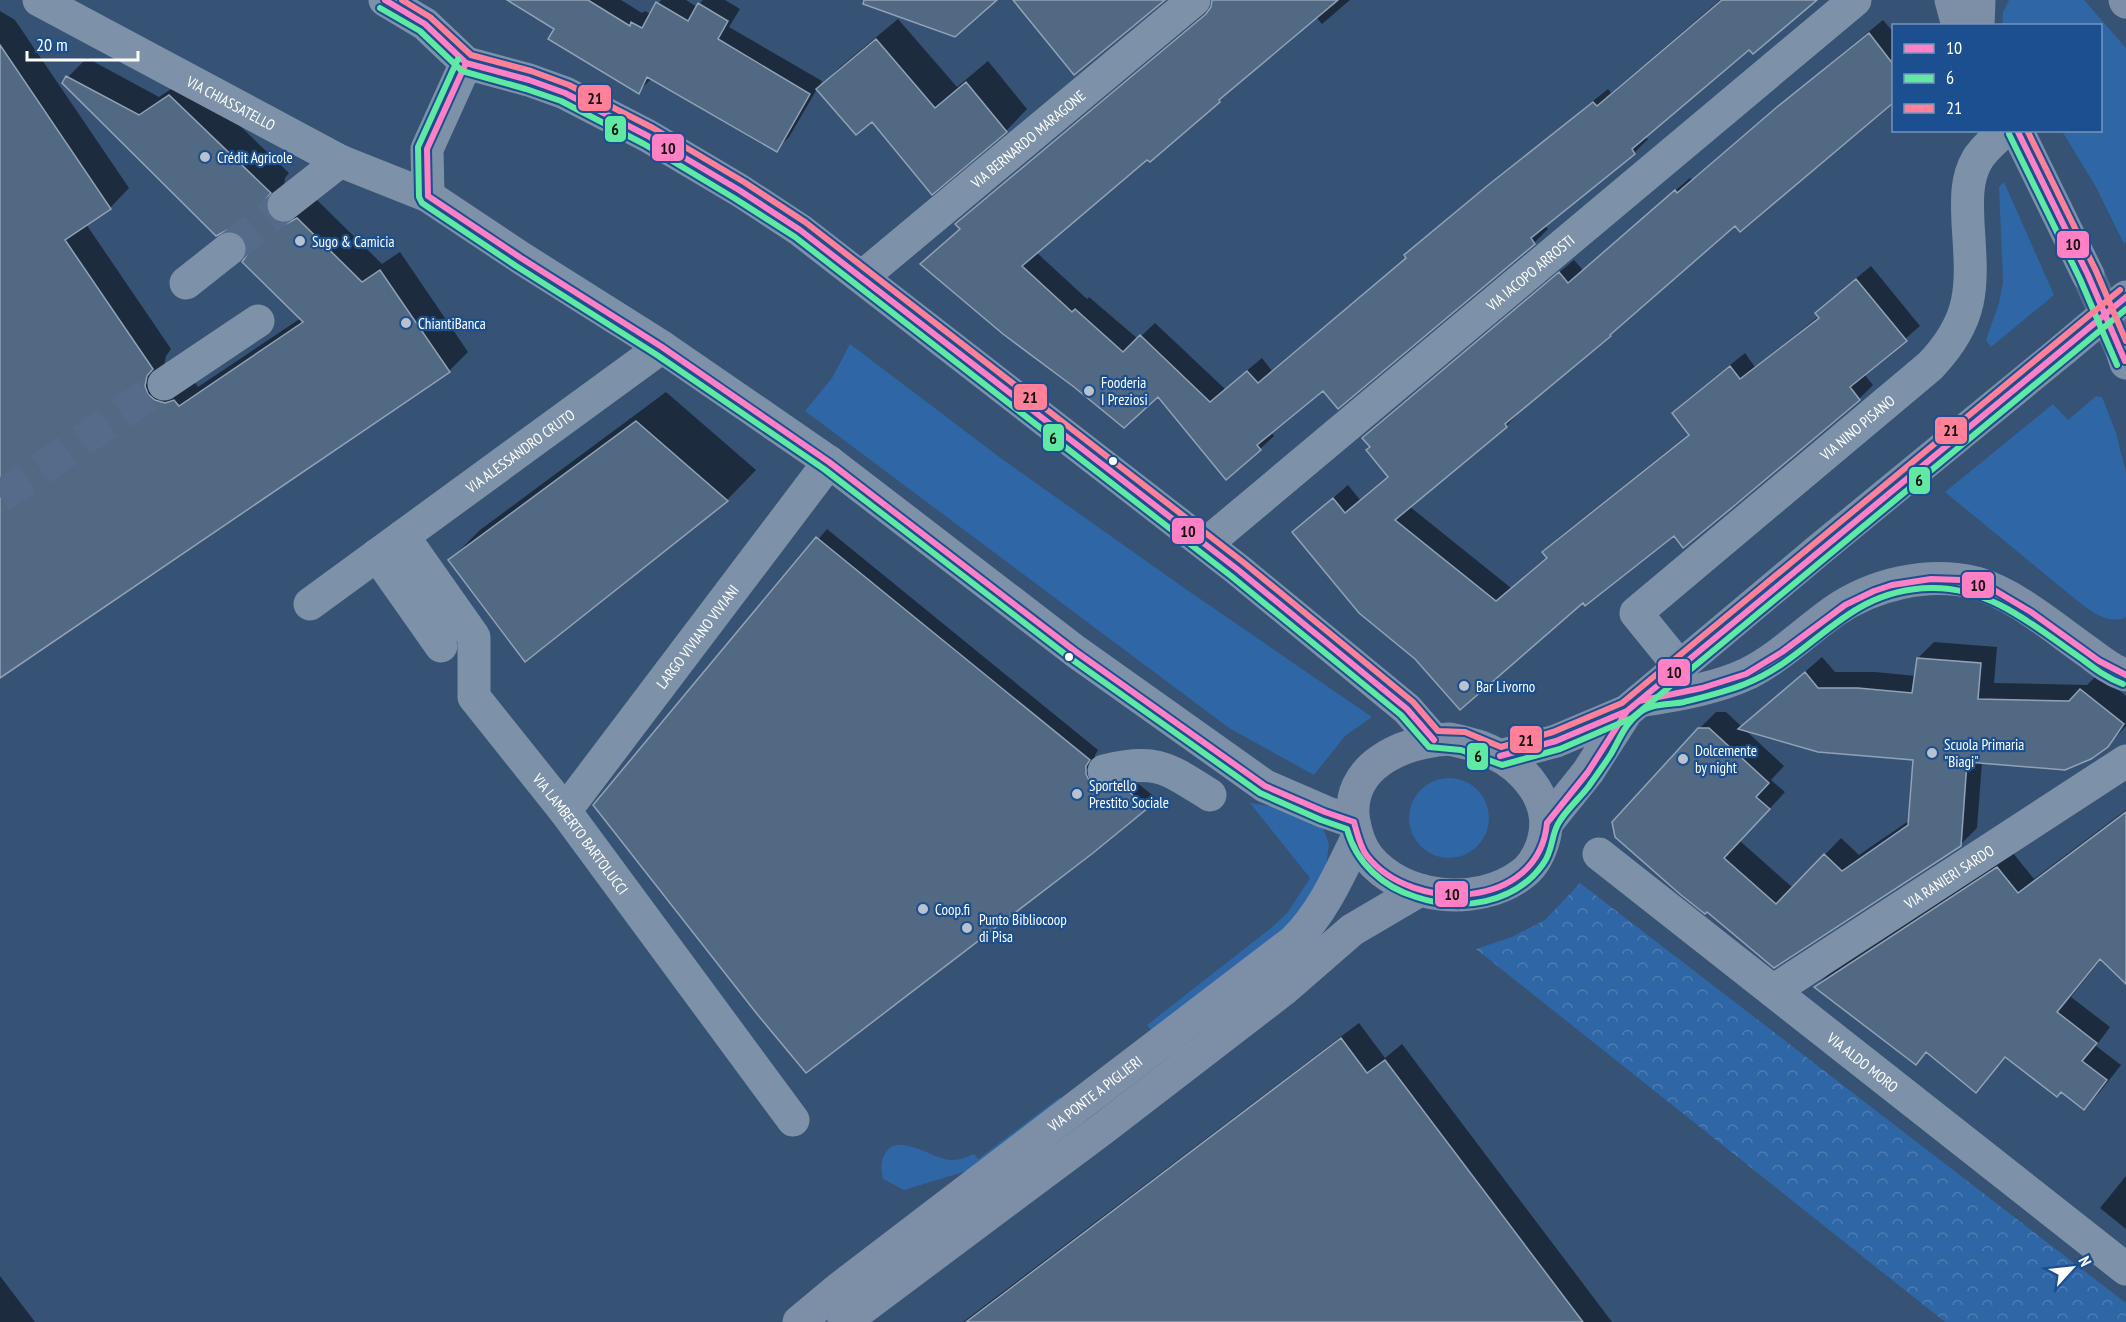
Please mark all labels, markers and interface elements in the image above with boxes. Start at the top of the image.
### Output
scale bar [27,24,138,62]
legend [1892,24,2102,132]
text: 20 m [36,33,68,56]
text: 10 [1946,36,1962,59]
text: 6 [1946,66,1954,89]
street label: VIA CHIASSATELLO [183,71,279,134]
line badge: 21 [577,84,612,112]
street label: VIA BERNARDO MARAGONE [966,85,1089,192]
text: 21 [587,88,603,108]
text: 21 [1946,96,1962,119]
line badge: 6 [604,115,627,143]
text: 6 [611,119,619,139]
line badge: 10 [651,133,685,162]
text: 10 [660,138,676,158]
place label: Crédit Agricole [217,148,293,167]
marker: Crédit Agricole [198,150,212,164]
street label: VIA IACOPO ARROSTI [1482,230,1578,315]
line badge: 10 [2056,230,2090,259]
place label: Sugo & Camicia [312,232,394,251]
marker: Sugo & Camicia [293,234,307,248]
text: 10 [2065,234,2081,254]
place label: ChiantiBanca [418,314,486,333]
marker: ChiantiBanca [399,316,413,330]
place label: Fooderia I Preziosi [1101,373,1148,409]
line badge: 21 [1013,383,1048,411]
marker: Fooderia I Preziosi [1082,384,1096,398]
text: 21 [1022,387,1038,407]
street label: VIA NINO PISANO [1815,391,1898,465]
street label: VIA ALESSANDRO CRUTO [461,405,578,497]
line badge: 21 [1934,416,1968,445]
text: 21 [1943,420,1959,440]
line badge: 6 [1042,423,1065,452]
text: 6 [1049,428,1057,448]
unlabelled marker [1107,455,1119,467]
line badge: 6 [1908,466,1931,495]
text: 6 [1915,470,1923,490]
line badge: 10 [1171,517,1205,545]
text: 10 [1180,521,1196,541]
line badge: 10 [1961,571,1995,599]
text: 10 [1970,575,1986,595]
street label: LARGO VIVIANO VIVIANI [652,581,743,692]
unlabelled marker [1063,651,1075,663]
line badge: 10 [1657,658,1691,687]
text: 10 [1666,662,1682,682]
place label: Bar Livorno [1476,677,1535,696]
marker: Bar Livorno [1457,679,1471,693]
line badge: 21 [1509,725,1543,754]
text: 21 [1518,730,1534,750]
place label: Scuola Primaria "Biagi" [1944,735,2024,771]
place label: Dolcemente by night [1695,741,1757,777]
line badge: 6 [1466,742,1489,771]
text: 6 [1474,746,1482,766]
marker: Scuola Primaria "Biagi" [1925,746,1939,760]
marker: Dolcemente by night [1676,752,1690,766]
street label: VIA LAMBERTO BARTOLUCCI [528,769,633,898]
place label: Sportello Prestito Sociale [1089,776,1169,812]
marker: Sportello Prestito Sociale [1070,787,1084,801]
street label: VIA RANIERI SARDO [1900,840,1997,913]
line badge: 10 [1434,880,1469,908]
text: 10 [1444,884,1460,904]
place label: Coop.fi [935,900,970,919]
marker: Coop.fi [916,902,930,916]
place label: Punto Bibliocoop di Pisa [979,910,1067,946]
marker: Punto Bibliocoop di Pisa [960,921,974,935]
street label: VIA ALDO MORO [1823,1027,1902,1096]
street label: VIA PONTE A PIGLIERI [1043,1051,1146,1136]
north arrow [2042,1238,2102,1298]
text: N [2074,1253,2096,1270]

